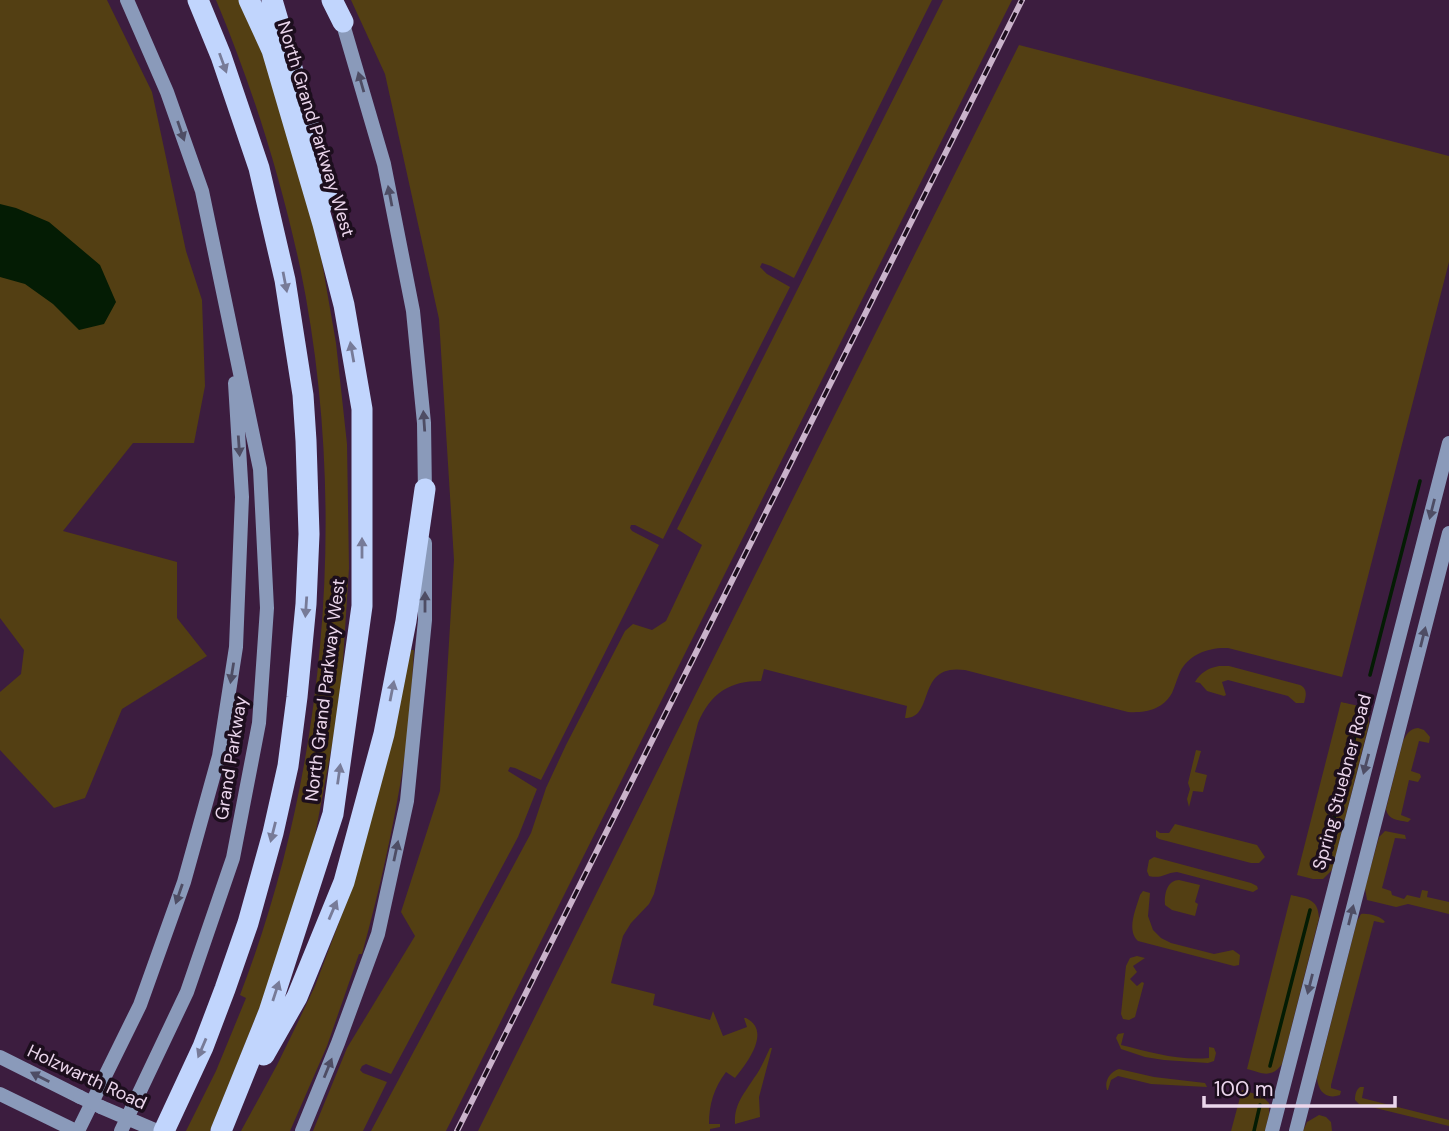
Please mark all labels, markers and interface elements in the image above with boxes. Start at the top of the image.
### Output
street label: North Grand Parkway West [272,18,360,240]
one-way arrow [218,53,229,74]
one-way arrow [355,71,365,92]
one-way arrow [176,121,187,142]
one-way arrow [385,185,396,207]
one-way arrow [280,271,291,293]
one-way arrow [346,341,357,363]
one-way arrow [418,410,429,432]
one-way arrow [234,436,245,458]
one-way arrow [1426,498,1437,520]
one-way arrow [356,536,368,558]
street label: North Grand Parkway West [299,577,351,803]
one-way arrow [419,590,431,612]
one-way arrow [300,596,311,618]
one-way arrow [1418,626,1429,648]
one-way arrow [226,662,237,684]
one-way arrow [387,680,398,702]
street label: Spring Stuebner Road [1307,691,1377,873]
street label: Grand Parkway [209,694,253,822]
one-way arrow [1361,754,1371,775]
one-way arrow [334,762,345,784]
one-way arrow [267,821,278,843]
one-way arrow [390,840,401,862]
one-way arrow [173,884,184,905]
one-way arrow [327,900,339,920]
one-way arrow [1346,903,1357,925]
one-way arrow [1304,974,1315,996]
one-way arrow [271,981,281,1002]
one-way arrow [196,1038,208,1058]
street label: Holzwarth Road [23,1039,151,1115]
one-way arrow [323,1058,334,1079]
scale bar [1204,1064,1395,1108]
one-way arrow [30,1072,50,1083]
text: 100 m [1214,1075,1274,1103]

